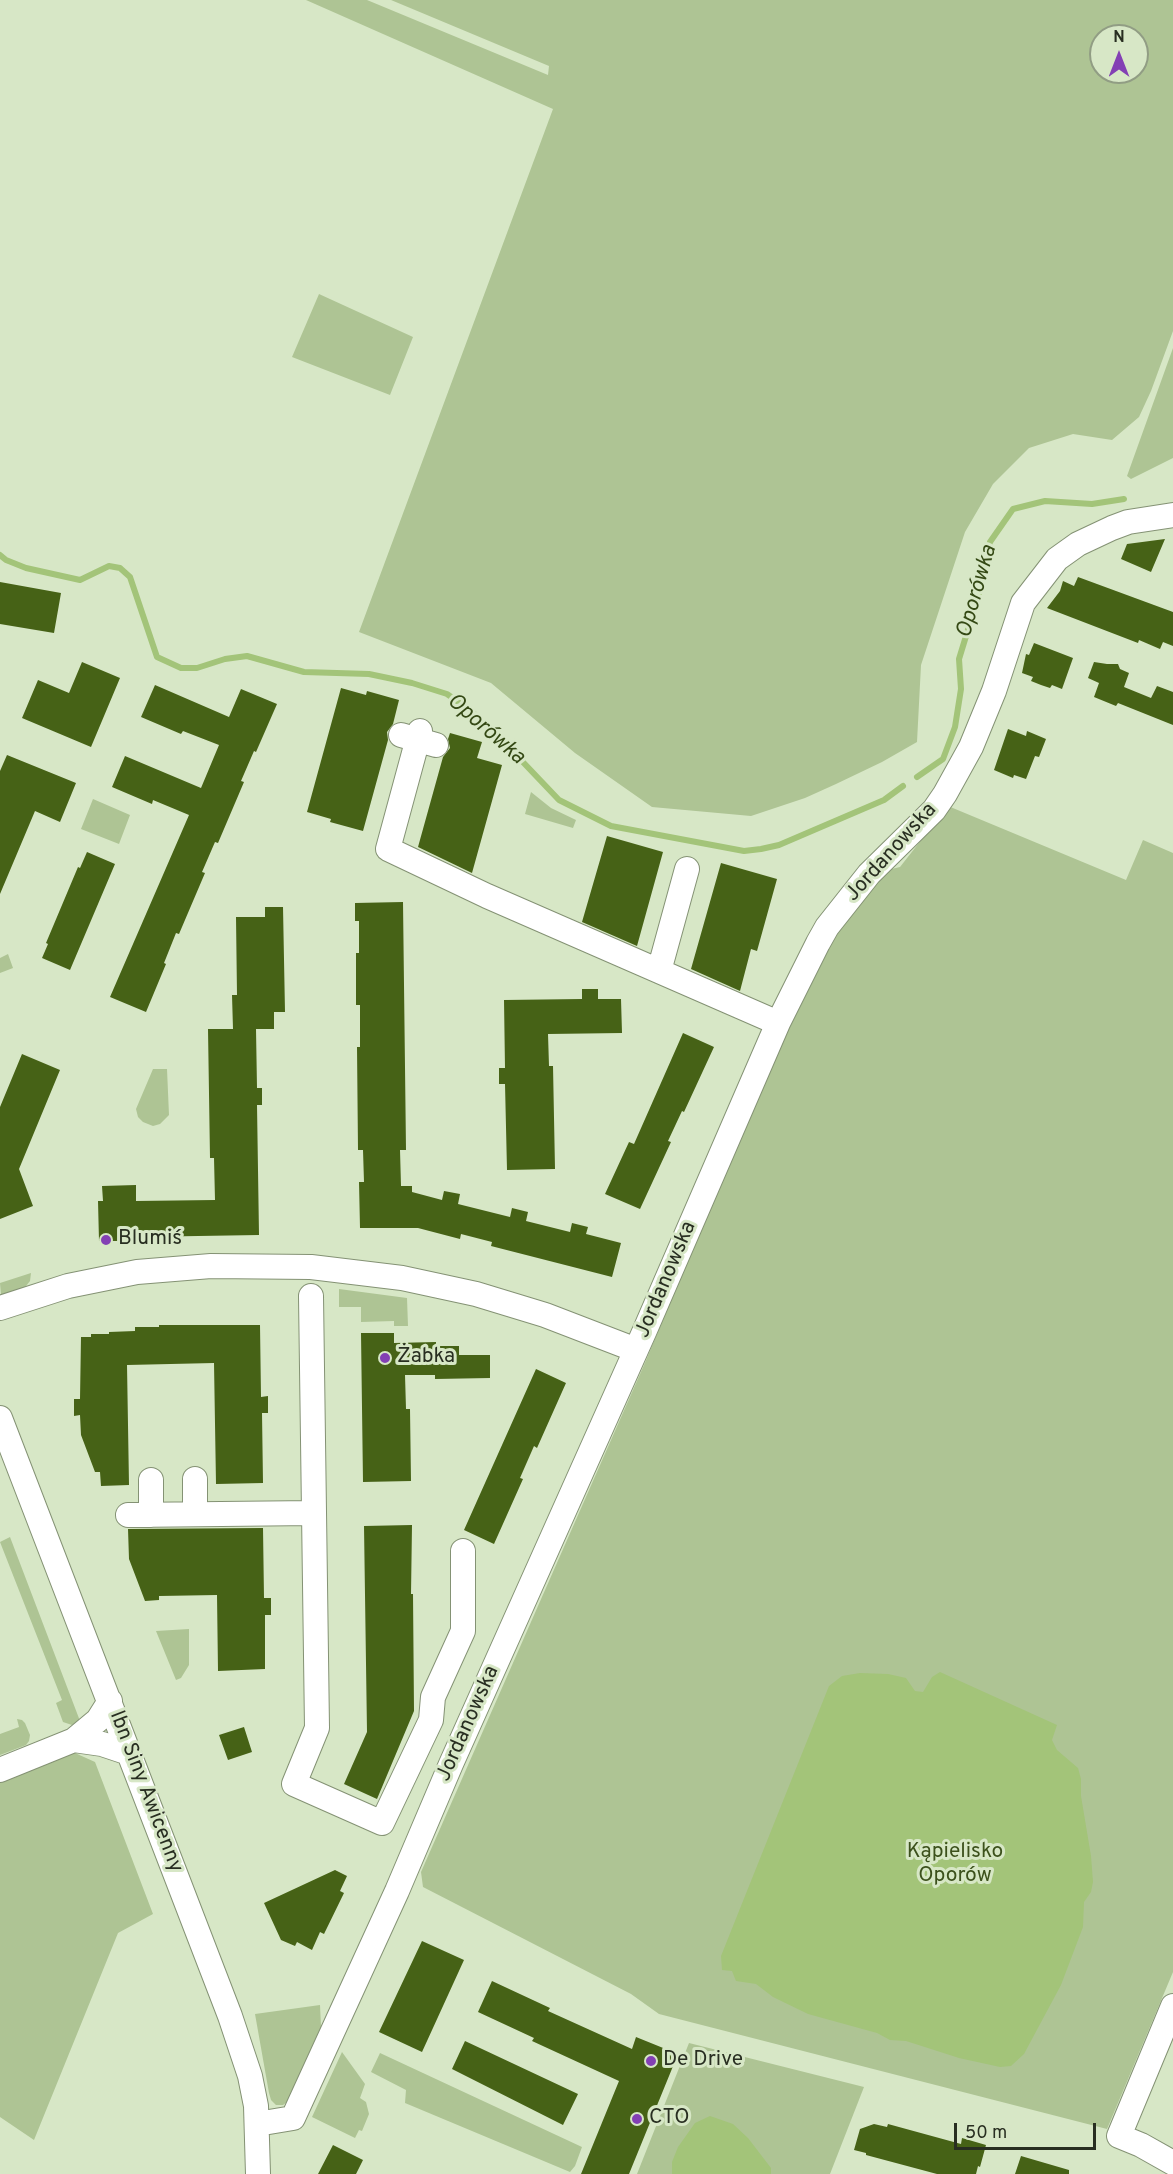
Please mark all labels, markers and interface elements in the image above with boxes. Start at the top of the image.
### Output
north arrow [1089,24,1149,84]
text: N [1113,28,1125,48]
water label: Oporówka [952,543,1004,641]
water label: Oporówka [440,689,530,771]
street label: Jordanowska [841,799,943,907]
street label: Jordanowska [631,1218,703,1342]
place label: Blumiś [118,1227,182,1253]
marker: Blumiś [99,1233,113,1247]
place label: Żabka [397,1345,455,1371]
marker: Żabka [378,1351,392,1365]
street label: Jordanowska [432,1662,506,1786]
street label: Ibn Siny Awicenny [103,1708,187,1876]
park label: Kąpielisko Oporów [907,1840,1003,1890]
place label: De Drive [663,2048,743,2074]
marker: De Drive [644,2054,658,2068]
place label: СТО [649,2106,690,2132]
scale bar [957,2111,1100,2149]
marker: СТО [630,2112,644,2126]
text: 50 m [965,2122,1007,2145]

